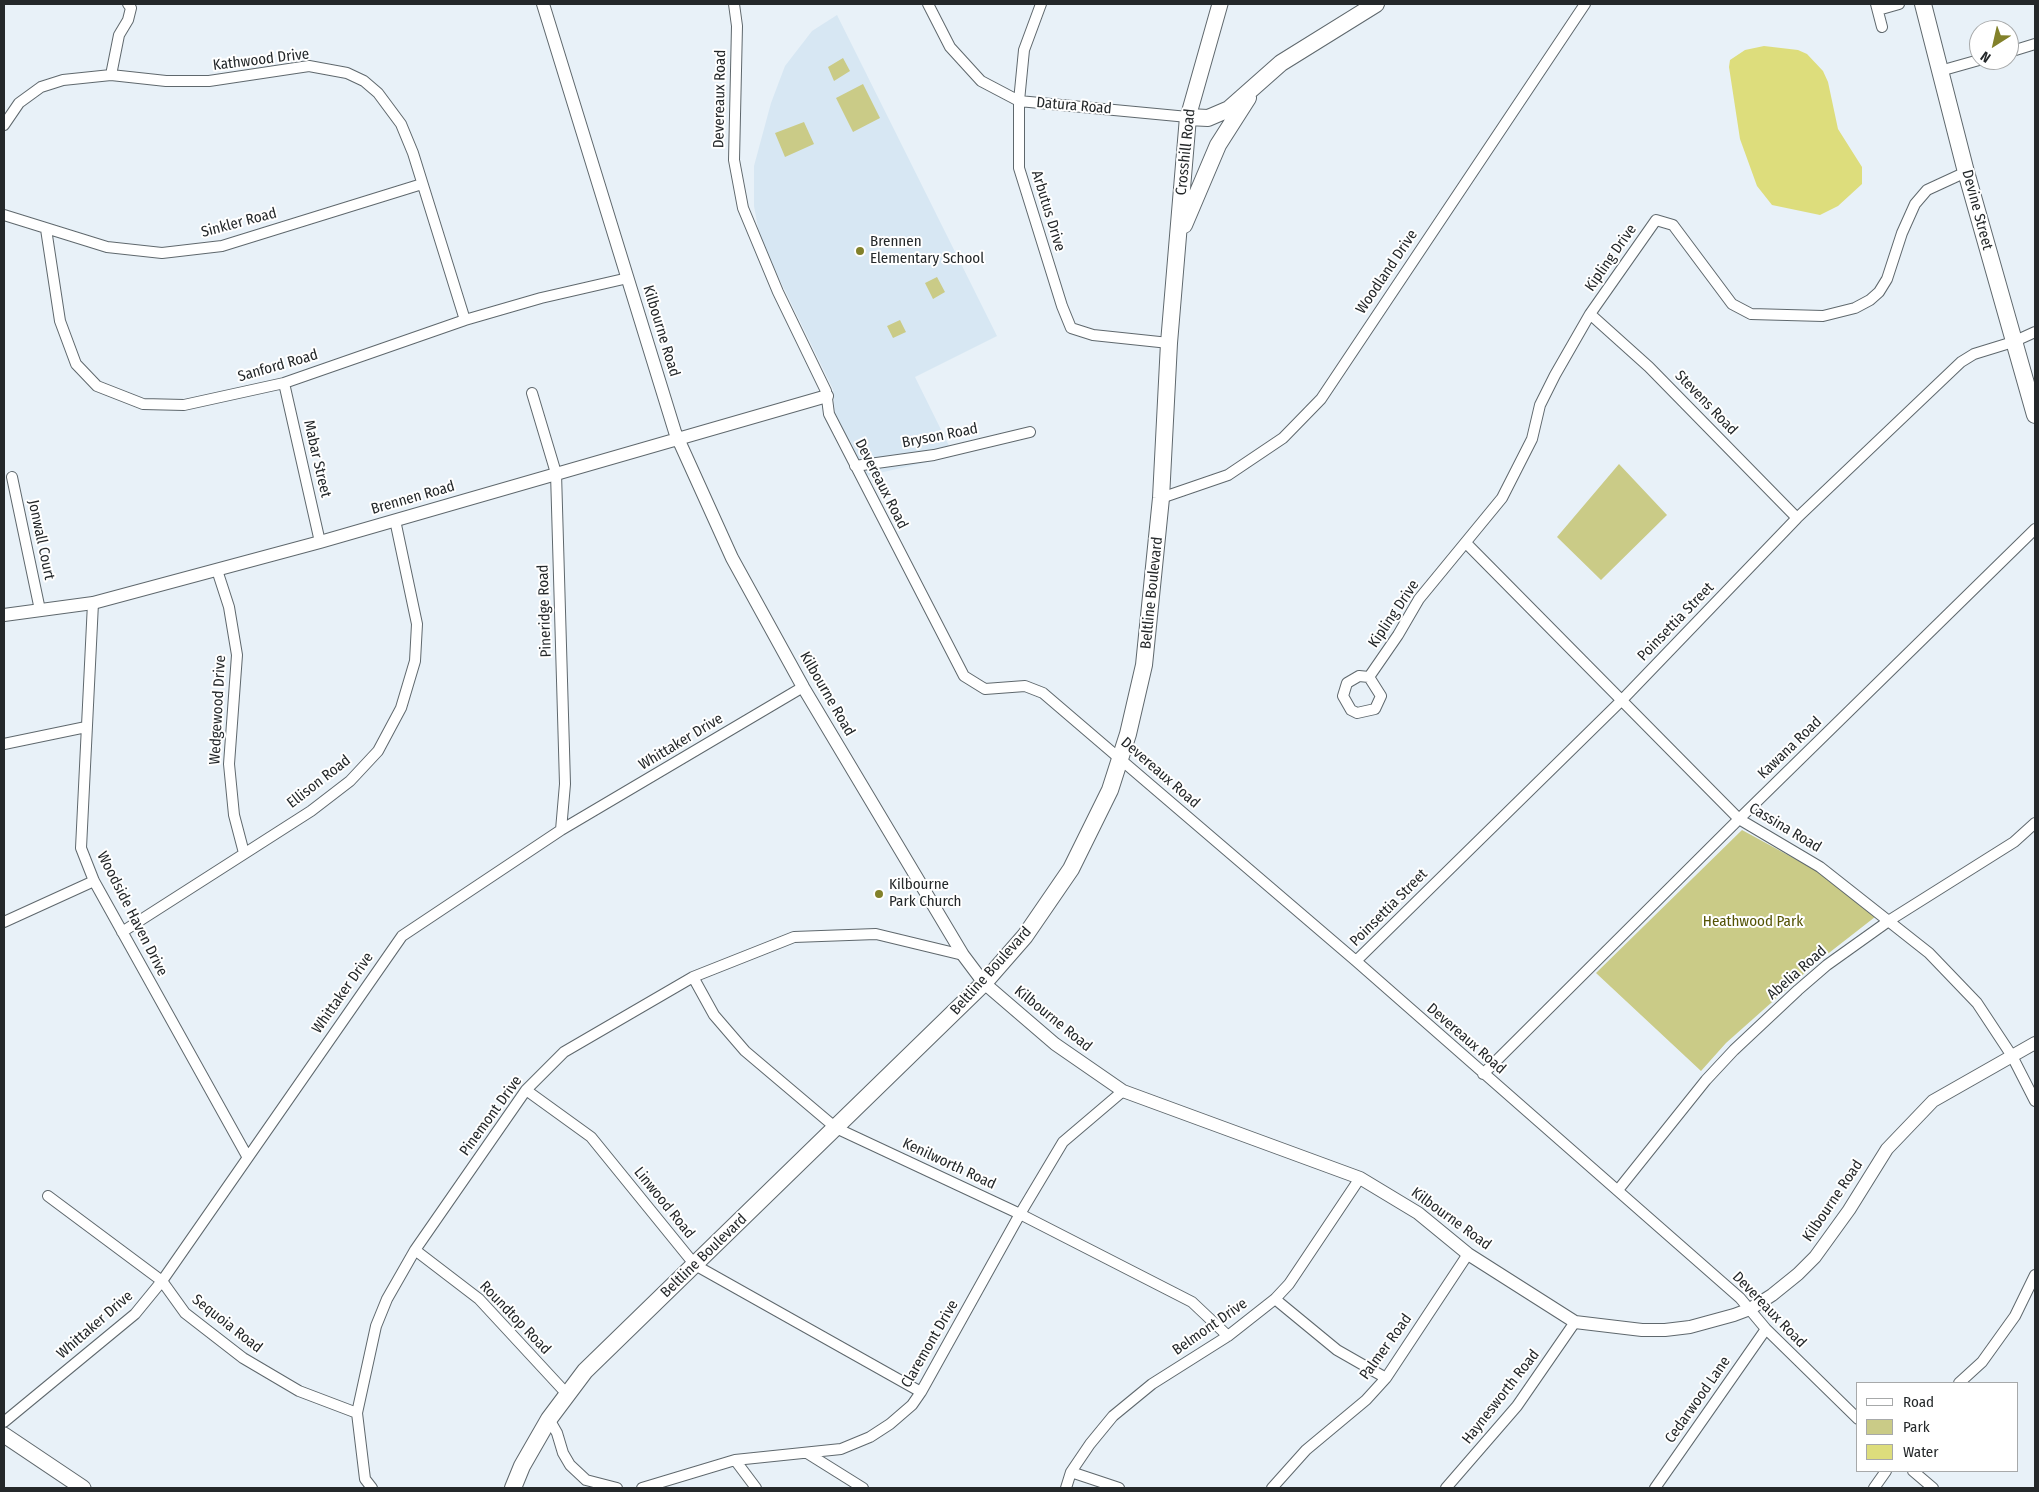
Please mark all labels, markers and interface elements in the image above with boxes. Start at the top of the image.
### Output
north arrow [1969,20,2019,70]
street label: Kathwood Drive [212,45,310,75]
text: N [1977,48,1994,66]
street label: Devereaux Road [710,50,730,148]
street label: Datura Road [1036,94,1112,118]
street label: Crosshill Road [1173,108,1199,196]
street label: Arbutus Drive [1027,168,1069,254]
street label: Devine Street [1958,168,1996,252]
street label: Sinkler Road [199,204,279,242]
street label: Kipling Drive [1581,221,1641,295]
street label: Woodland Drive [1352,227,1422,317]
place label: Brennen Elementary School [870,233,984,268]
marker: Brennen Elementary School [854,245,866,257]
street label: Kilbourne Road [639,283,683,379]
street label: Sanford Road [236,346,320,386]
street label: Stevens Road [1671,367,1741,439]
street label: Mabar Street [299,419,335,499]
street label: Bryson Road [901,420,979,452]
street label: Devereaux Road [851,436,911,532]
street label: Brennen Road [369,477,457,519]
street label: Jonwall Court [24,498,58,582]
street label: Beltline Boulevard [1137,536,1167,650]
street label: Pineridge Road [534,564,556,658]
street label: Kipling Drive [1365,577,1423,651]
street label: Poinsettia Street [1634,579,1718,665]
street label: Kilbourne Road [796,649,858,739]
street label: Wedgewood Drive [206,655,230,765]
street label: Whittaker Drive [636,710,726,774]
street label: Kawana Road [1754,713,1826,783]
street label: Devereaux Road [1117,734,1203,812]
street label: Ellison Road [284,752,354,812]
street label: Cassina Road [1746,799,1824,857]
street label: Woodside Haven Drive [93,849,171,979]
street label: Poinsettia Street [1347,866,1431,950]
place label: Kilbourne Park Church [889,876,962,911]
marker: Kilbourne Park Church [873,888,885,900]
park label: Heathwood Park [1703,913,1803,931]
street label: Beltline Boulevard [947,923,1035,1019]
street label: Abelia Road [1764,942,1830,1004]
street label: Whittaker Drive [308,949,378,1037]
street label: Kilbourne Road [1011,982,1095,1056]
street label: Devereaux Road [1423,1000,1509,1078]
street label: Pinemont Drive [456,1073,526,1159]
street label: Kenilworth Road [899,1134,999,1194]
street label: Kilbourne Road [1799,1157,1867,1245]
street label: Linwood Road [630,1164,698,1242]
street label: Kilbourne Road [1407,1184,1495,1254]
street label: Beltline Boulevard [657,1210,751,1302]
street label: Devereaux Road [1728,1268,1810,1352]
street label: Roundtop Road [476,1278,554,1358]
street label: Whittaker Drive [53,1287,137,1363]
street label: Sequoia Road [188,1291,266,1357]
street label: Belmont Drive [1169,1295,1251,1359]
street label: Claremont Drive [898,1297,962,1391]
street label: Palmer Road [1356,1311,1416,1383]
street label: Haynesworth Road [1459,1346,1543,1448]
street label: Cedarwood Lane [1661,1353,1735,1447]
legend [1856,1382,2019,1472]
text: Road [1903,1393,1934,1411]
text: Park [1903,1418,1930,1436]
text: Water [1903,1443,1938,1461]

